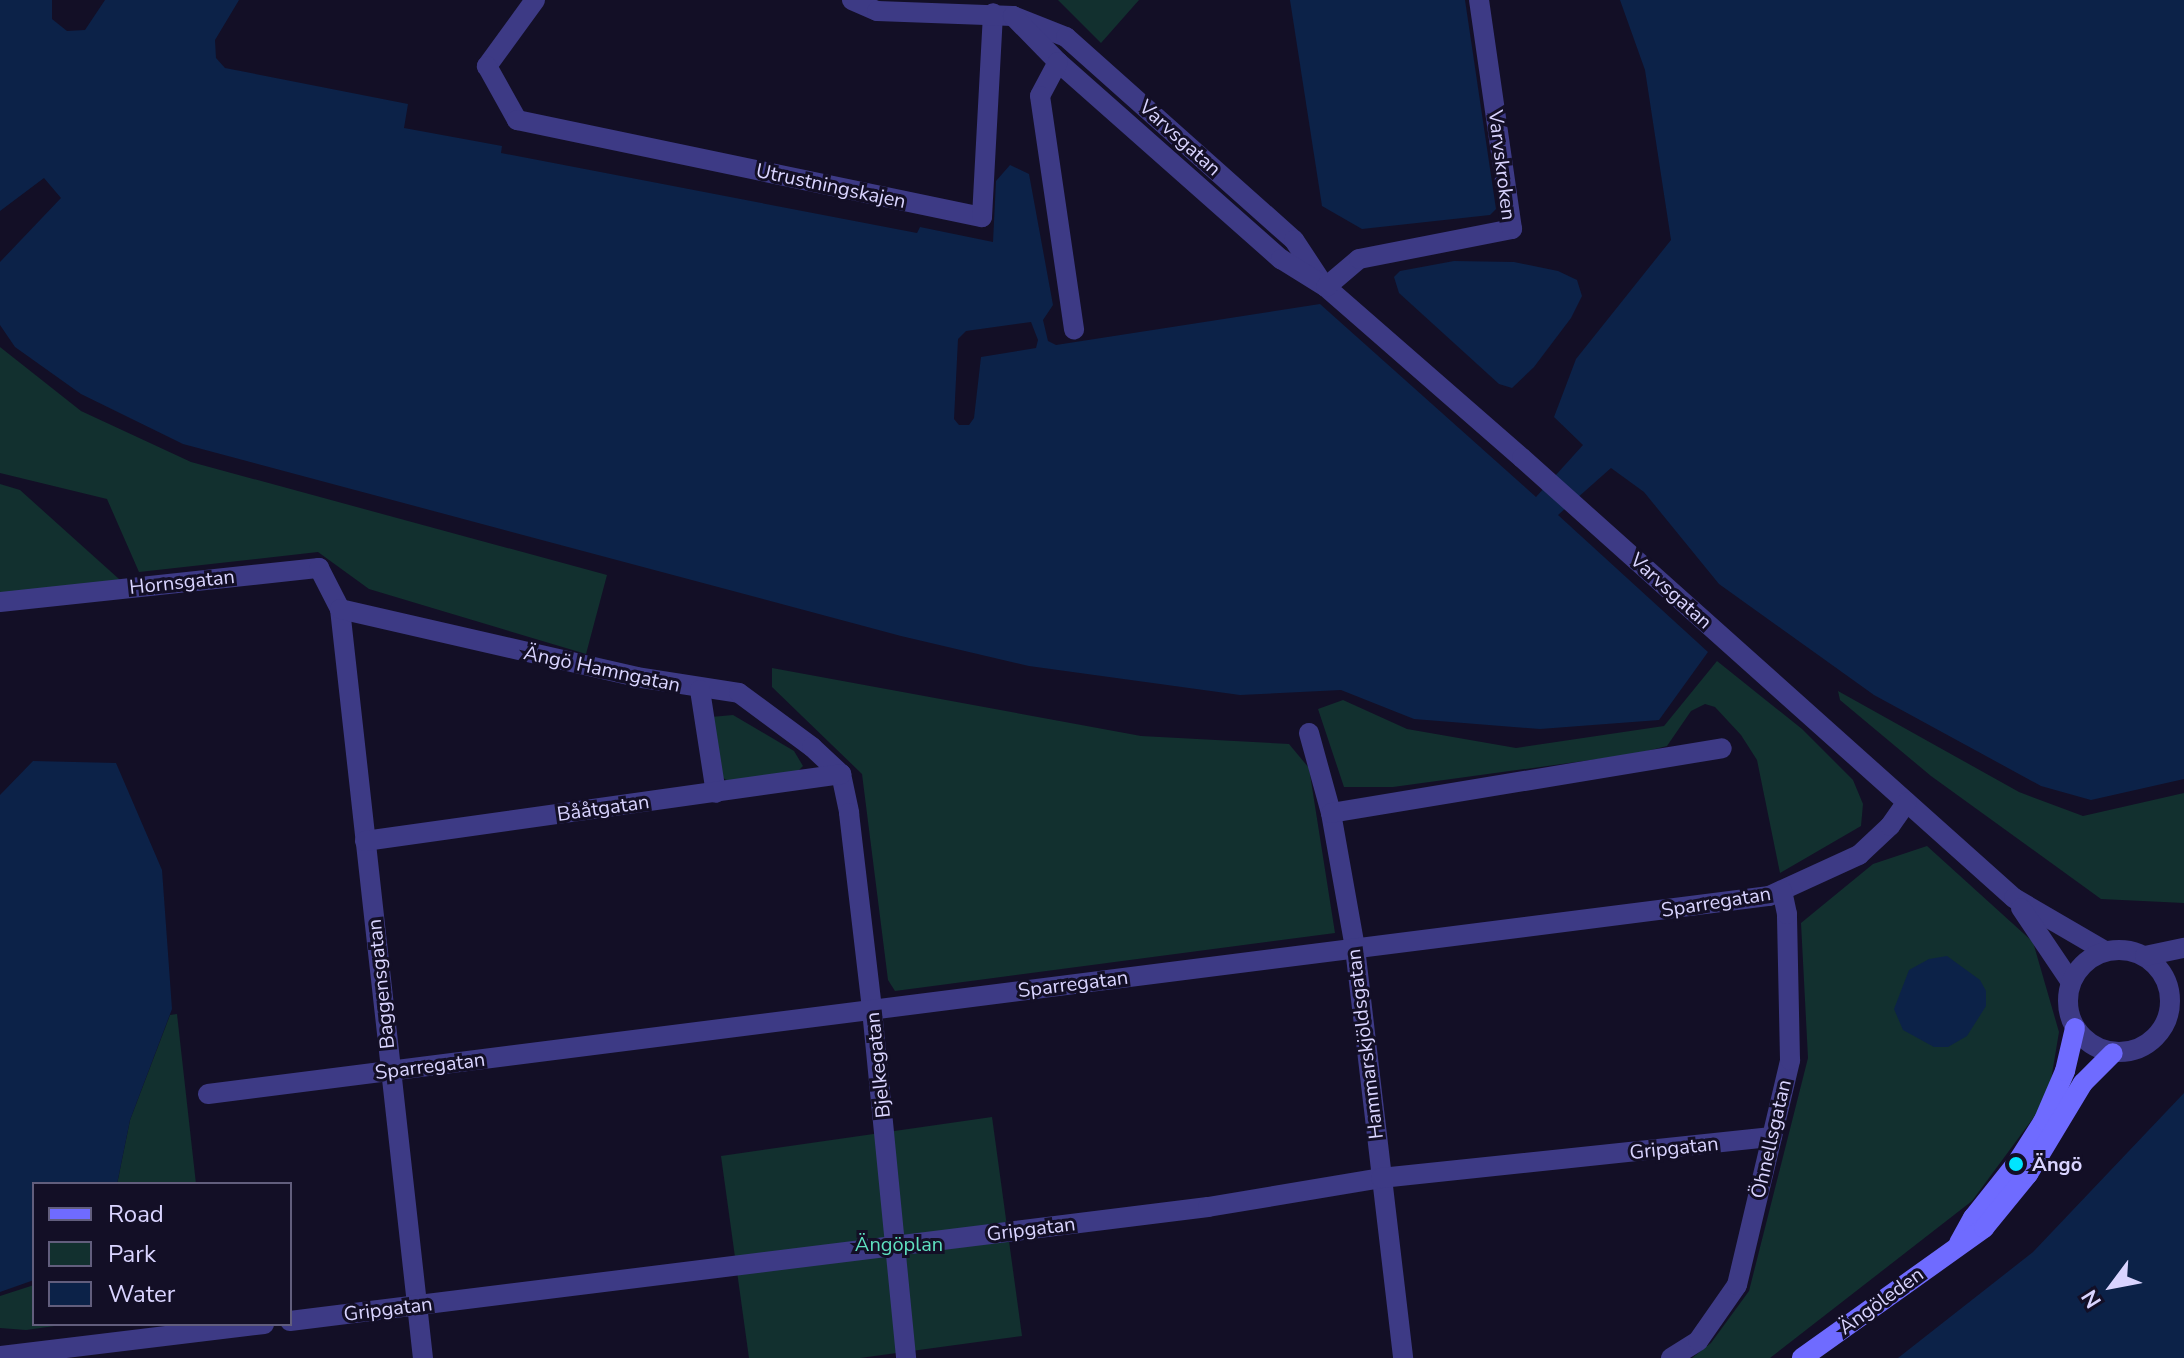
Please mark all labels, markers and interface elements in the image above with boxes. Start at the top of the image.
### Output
street label: Varvsgatan [1134,95,1226,181]
street label: Varvskroken [1483,109,1521,221]
street label: Utrustningskajen [754,158,908,214]
street label: Varvsgatan [1625,548,1717,634]
street label: Hornsgatan [128,565,236,599]
street label: Ängö Hamngatan [521,641,683,697]
street label: Bååtgatan [555,790,651,826]
street label: Sparregatan [1659,881,1773,923]
street label: Baggensgatan [362,918,400,1050]
street label: Hammarskjöldsgatan [1341,947,1389,1141]
street label: Sparregatan [1017,965,1129,1003]
street label: Bjelkegatan [861,1011,895,1119]
street label: Sparregatan [374,1047,486,1085]
street label: Öhnellsgatan [1746,1077,1796,1201]
street label: Gripgatan [1628,1131,1720,1165]
place label: Ängö [2032,1152,2082,1176]
marker: Ängö [2007,1155,2025,1173]
legend [32,1182,292,1326]
text: Road [108,1198,164,1230]
street label: Gripgatan [985,1212,1077,1246]
park label: Ängöplan [855,1232,943,1256]
text: Park [108,1238,156,1270]
north arrow [2072,1246,2152,1326]
street label: Ängöleden [1834,1262,1928,1340]
text: Water [108,1278,175,1310]
text: N [2075,1284,2109,1314]
street label: Gripgatan [342,1292,434,1326]

